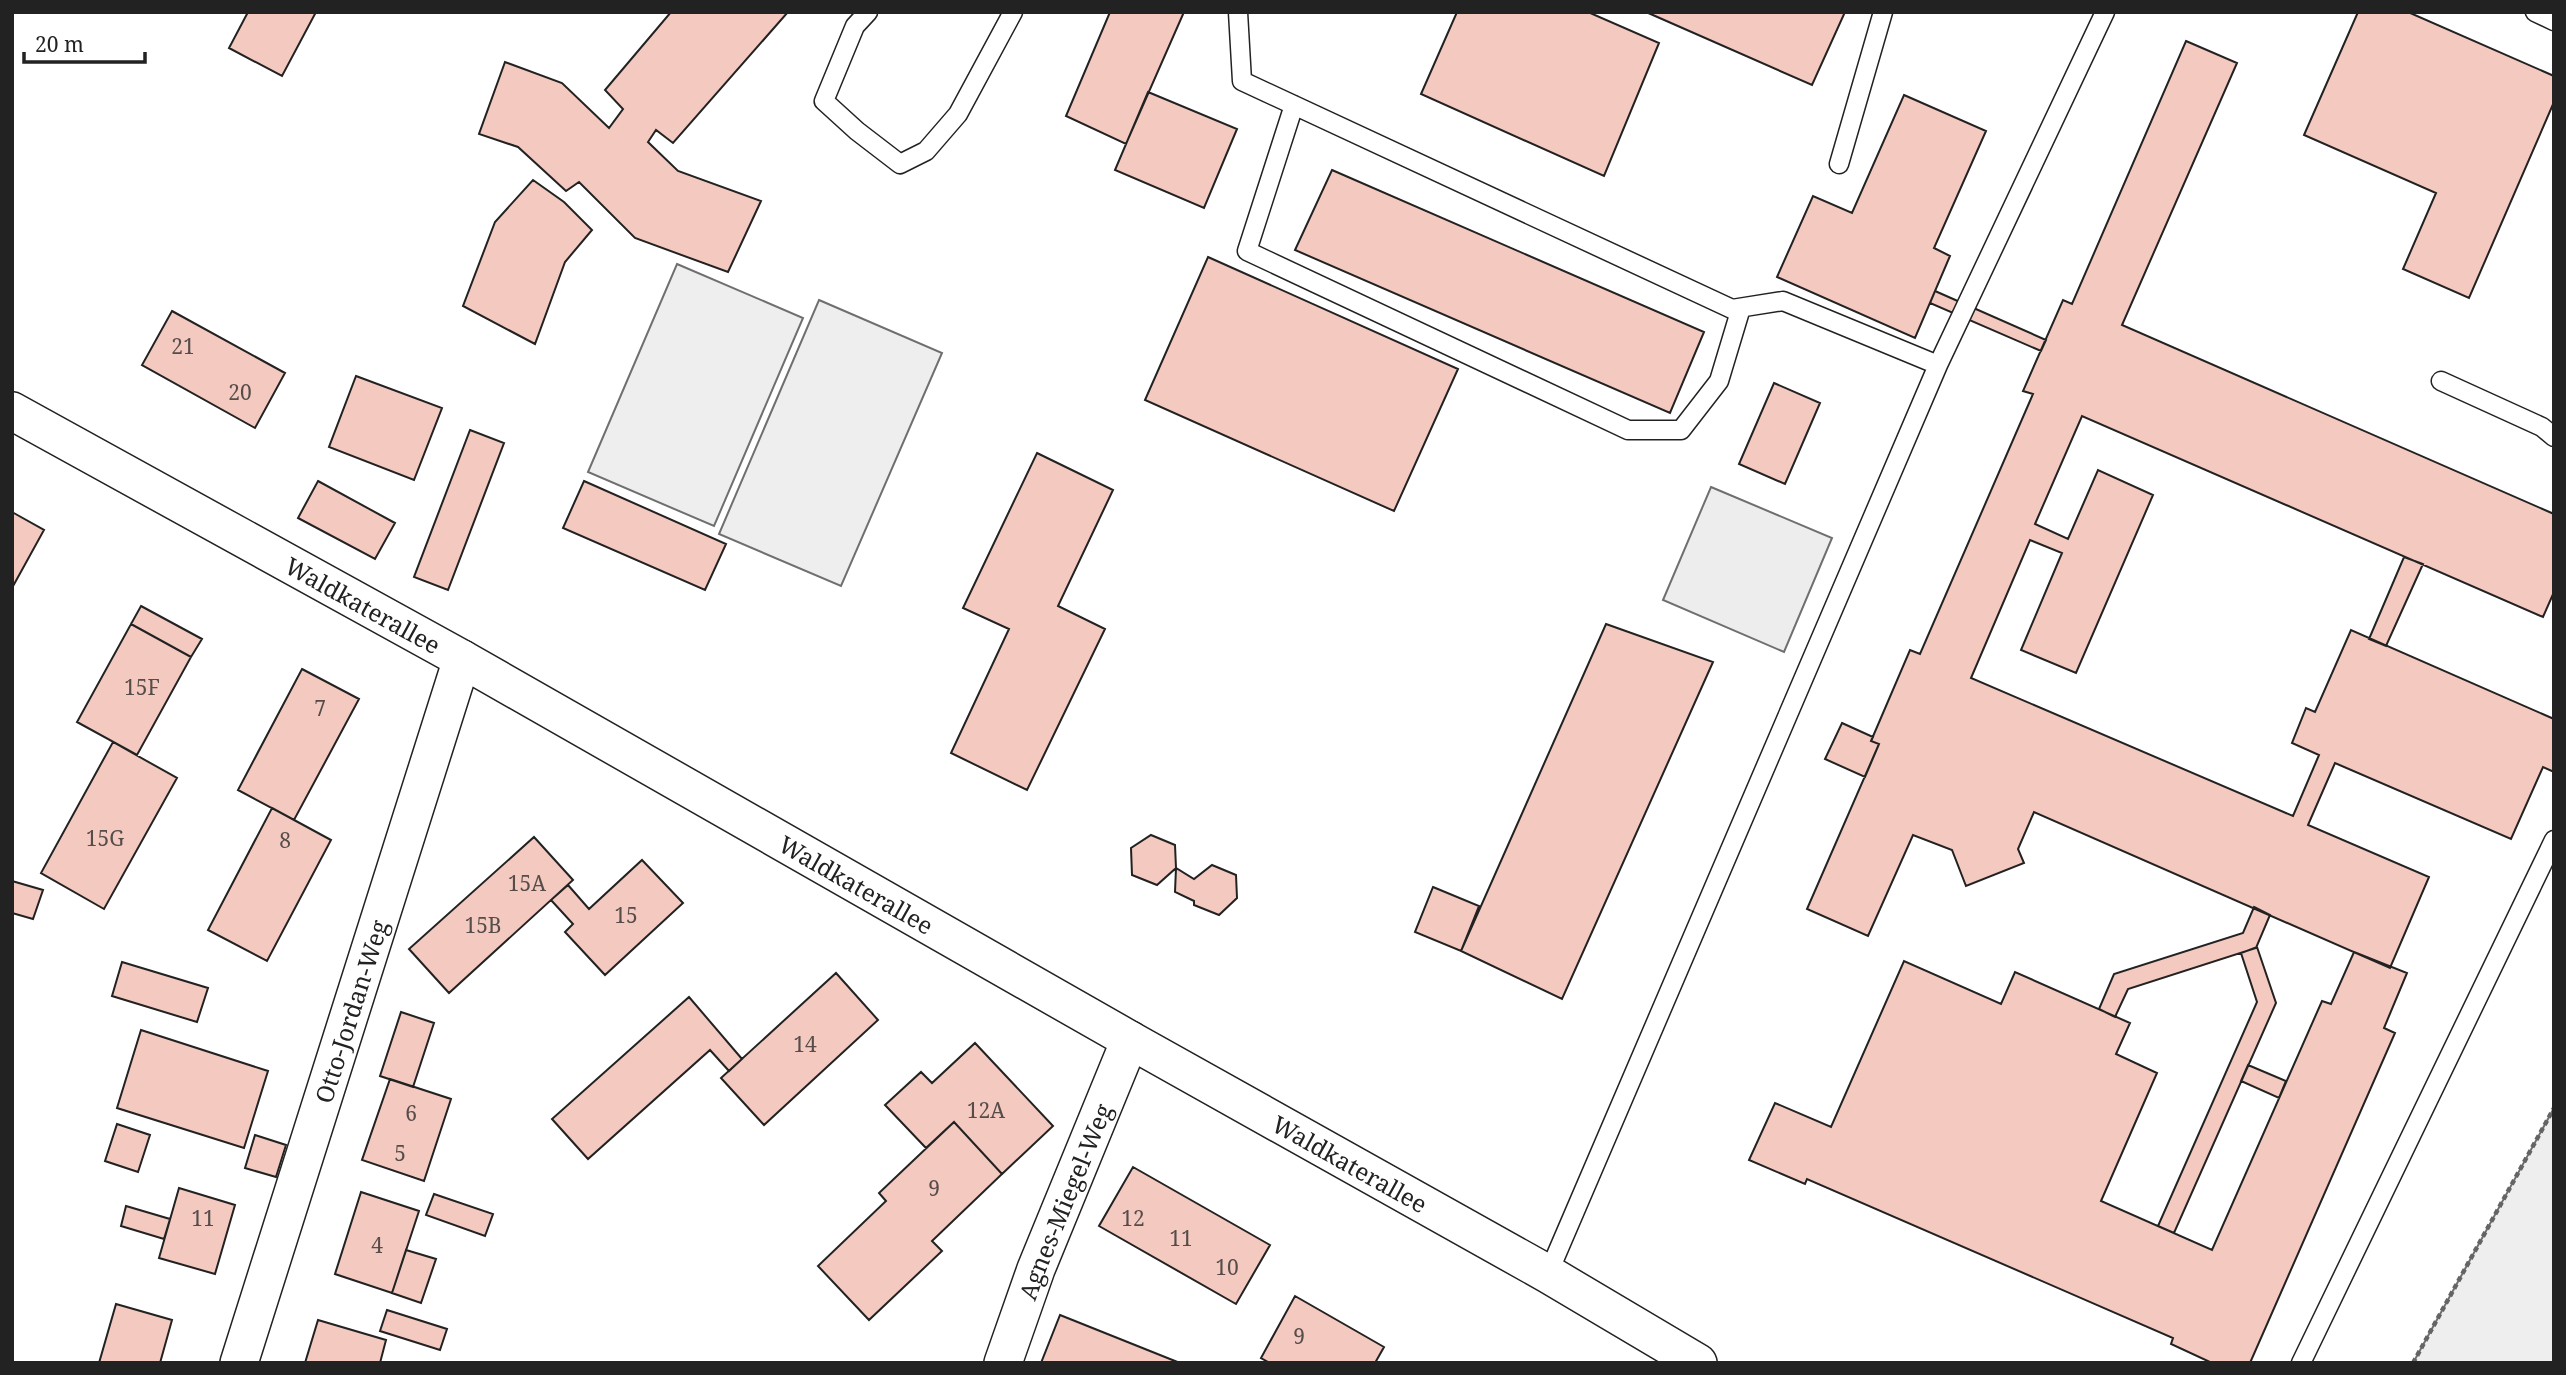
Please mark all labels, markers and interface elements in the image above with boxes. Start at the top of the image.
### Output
scale bar [24,21,145,65]
text: 20 m [35,30,84,58]
house number: 21 [171,332,195,360]
house number: 20 [228,378,252,406]
street label: Waldkaterallee [279,548,447,661]
house number: 15F [124,673,160,701]
house number: 7 [314,694,326,722]
house number: 15G [86,824,124,852]
house number: 8 [279,826,291,854]
street label: Waldkaterallee [773,827,940,941]
house number: 15A [508,869,546,897]
house number: 15 [614,901,638,929]
house number: 15B [464,911,502,939]
street label: Otto-Jordan-Weg [306,915,395,1107]
house number: 14 [793,1030,817,1058]
house number: 12A [967,1096,1005,1124]
street label: Agnes-Miegel-Weg [1010,1098,1119,1304]
house number: 6 [405,1099,417,1127]
street label: Waldkaterallee [1267,1107,1434,1220]
house number: 5 [394,1139,406,1167]
house number: 9 [928,1174,940,1202]
house number: 11 [191,1204,215,1232]
house number: 12 [1121,1204,1145,1232]
house number: 11 [1169,1224,1193,1252]
house number: 4 [371,1231,383,1259]
house number: 10 [1215,1253,1239,1281]
house number: 9 [1293,1322,1305,1350]

